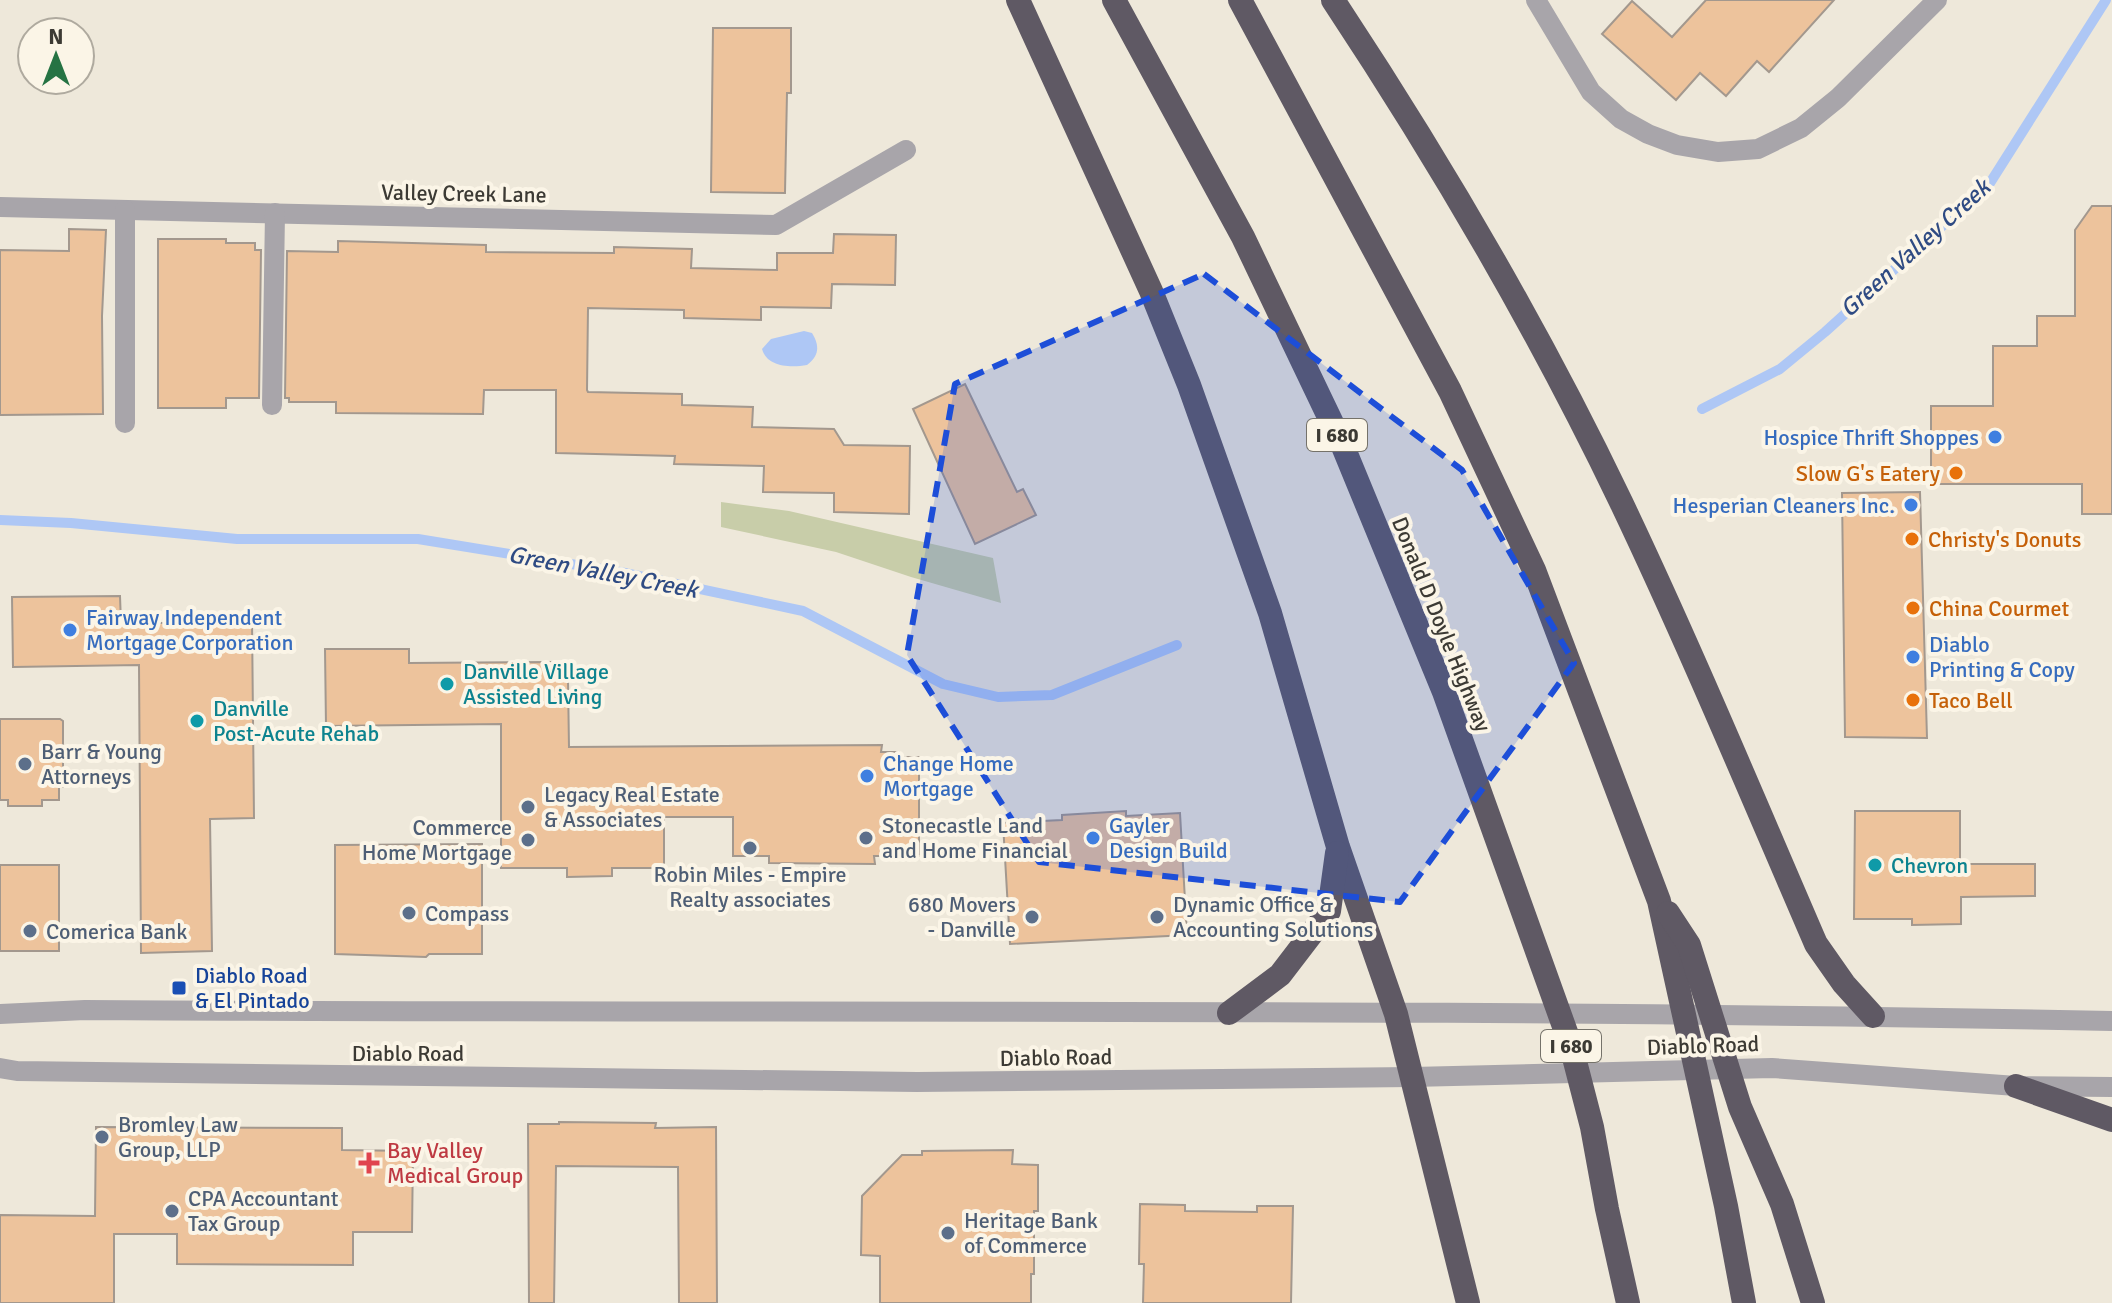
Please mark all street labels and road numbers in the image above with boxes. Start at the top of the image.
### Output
street label: Valley Creek Lane [381,179,547,208]
road number: I 680 [1307,419,1367,451]
street label: Donald D Doyle Highway [1386,513,1497,736]
road number: I 680 [1541,1030,1601,1062]
street label: Diablo Road [1646,1030,1760,1061]
street label: Diablo Road [352,1040,464,1067]
street label: Diablo Road [999,1043,1113,1072]

